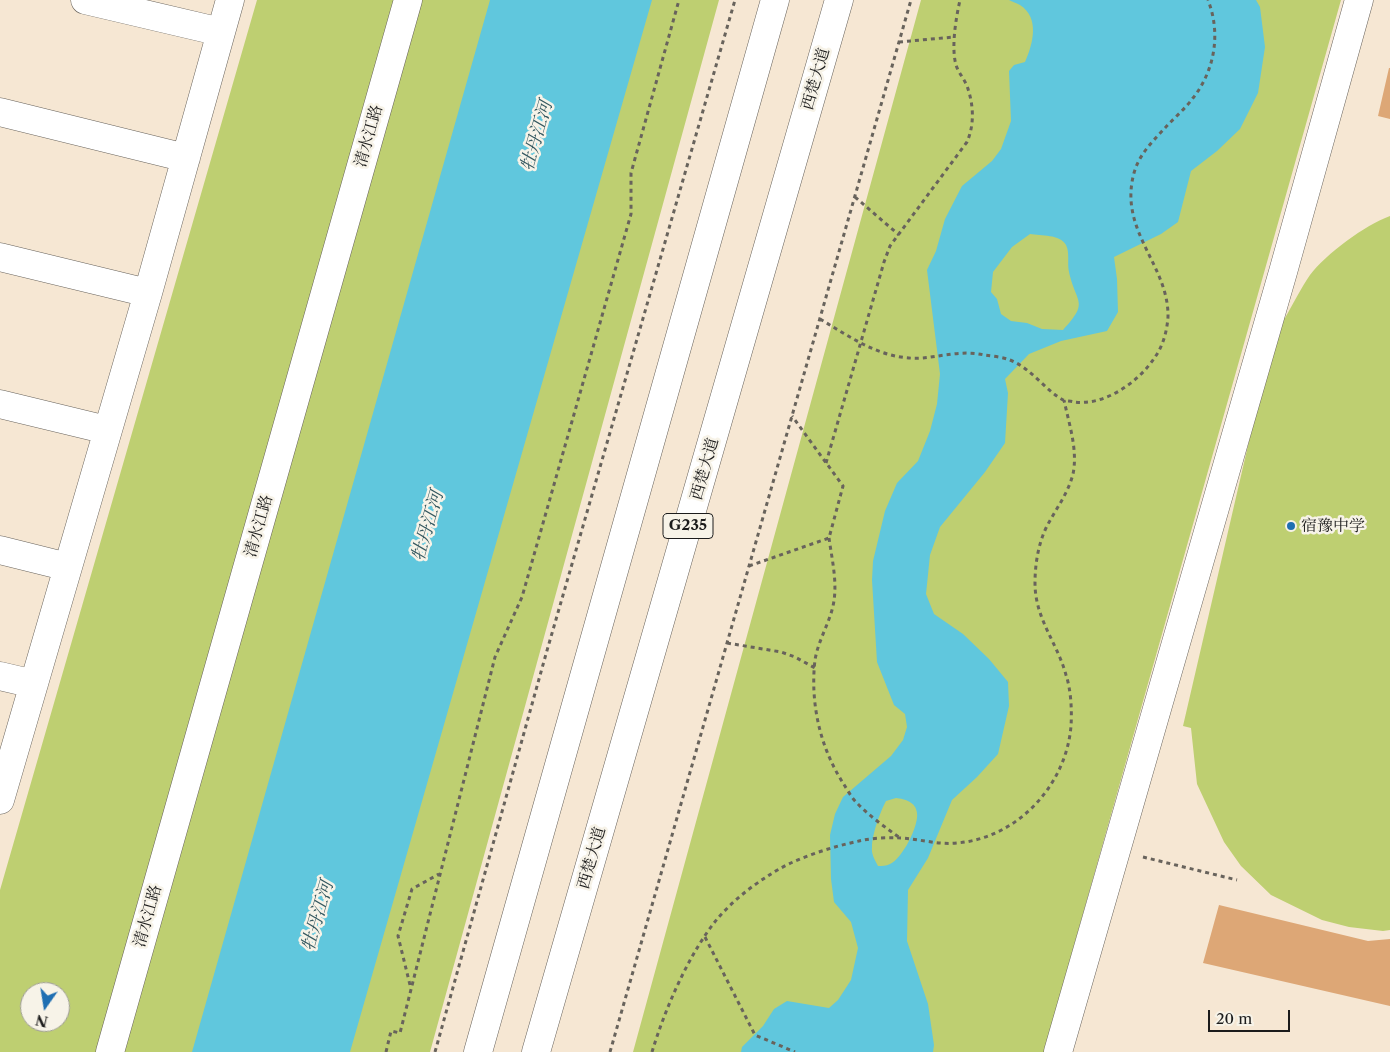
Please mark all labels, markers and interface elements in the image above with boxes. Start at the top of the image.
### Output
street label: 西楚大道 [798,46,834,112]
water label: 牡丹江河 [517,98,557,174]
street label: 清水江路 [351,103,387,169]
street label: 西楚大道 [687,436,723,502]
water label: 牡丹江河 [408,488,448,564]
street label: 清水江路 [241,493,277,559]
road number: G235 [663,514,713,538]
place label: 宿豫中学 [1301,516,1365,536]
marker: 宿豫中学 [1285,520,1297,532]
street label: 西楚大道 [574,825,610,891]
water label: 牡丹江河 [298,878,338,954]
street label: 清水江路 [130,883,166,949]
north arrow [20,982,70,1032]
scale bar [1210,1000,1292,1032]
text: 20 m [1216,1009,1252,1028]
text: N [34,1011,50,1031]

